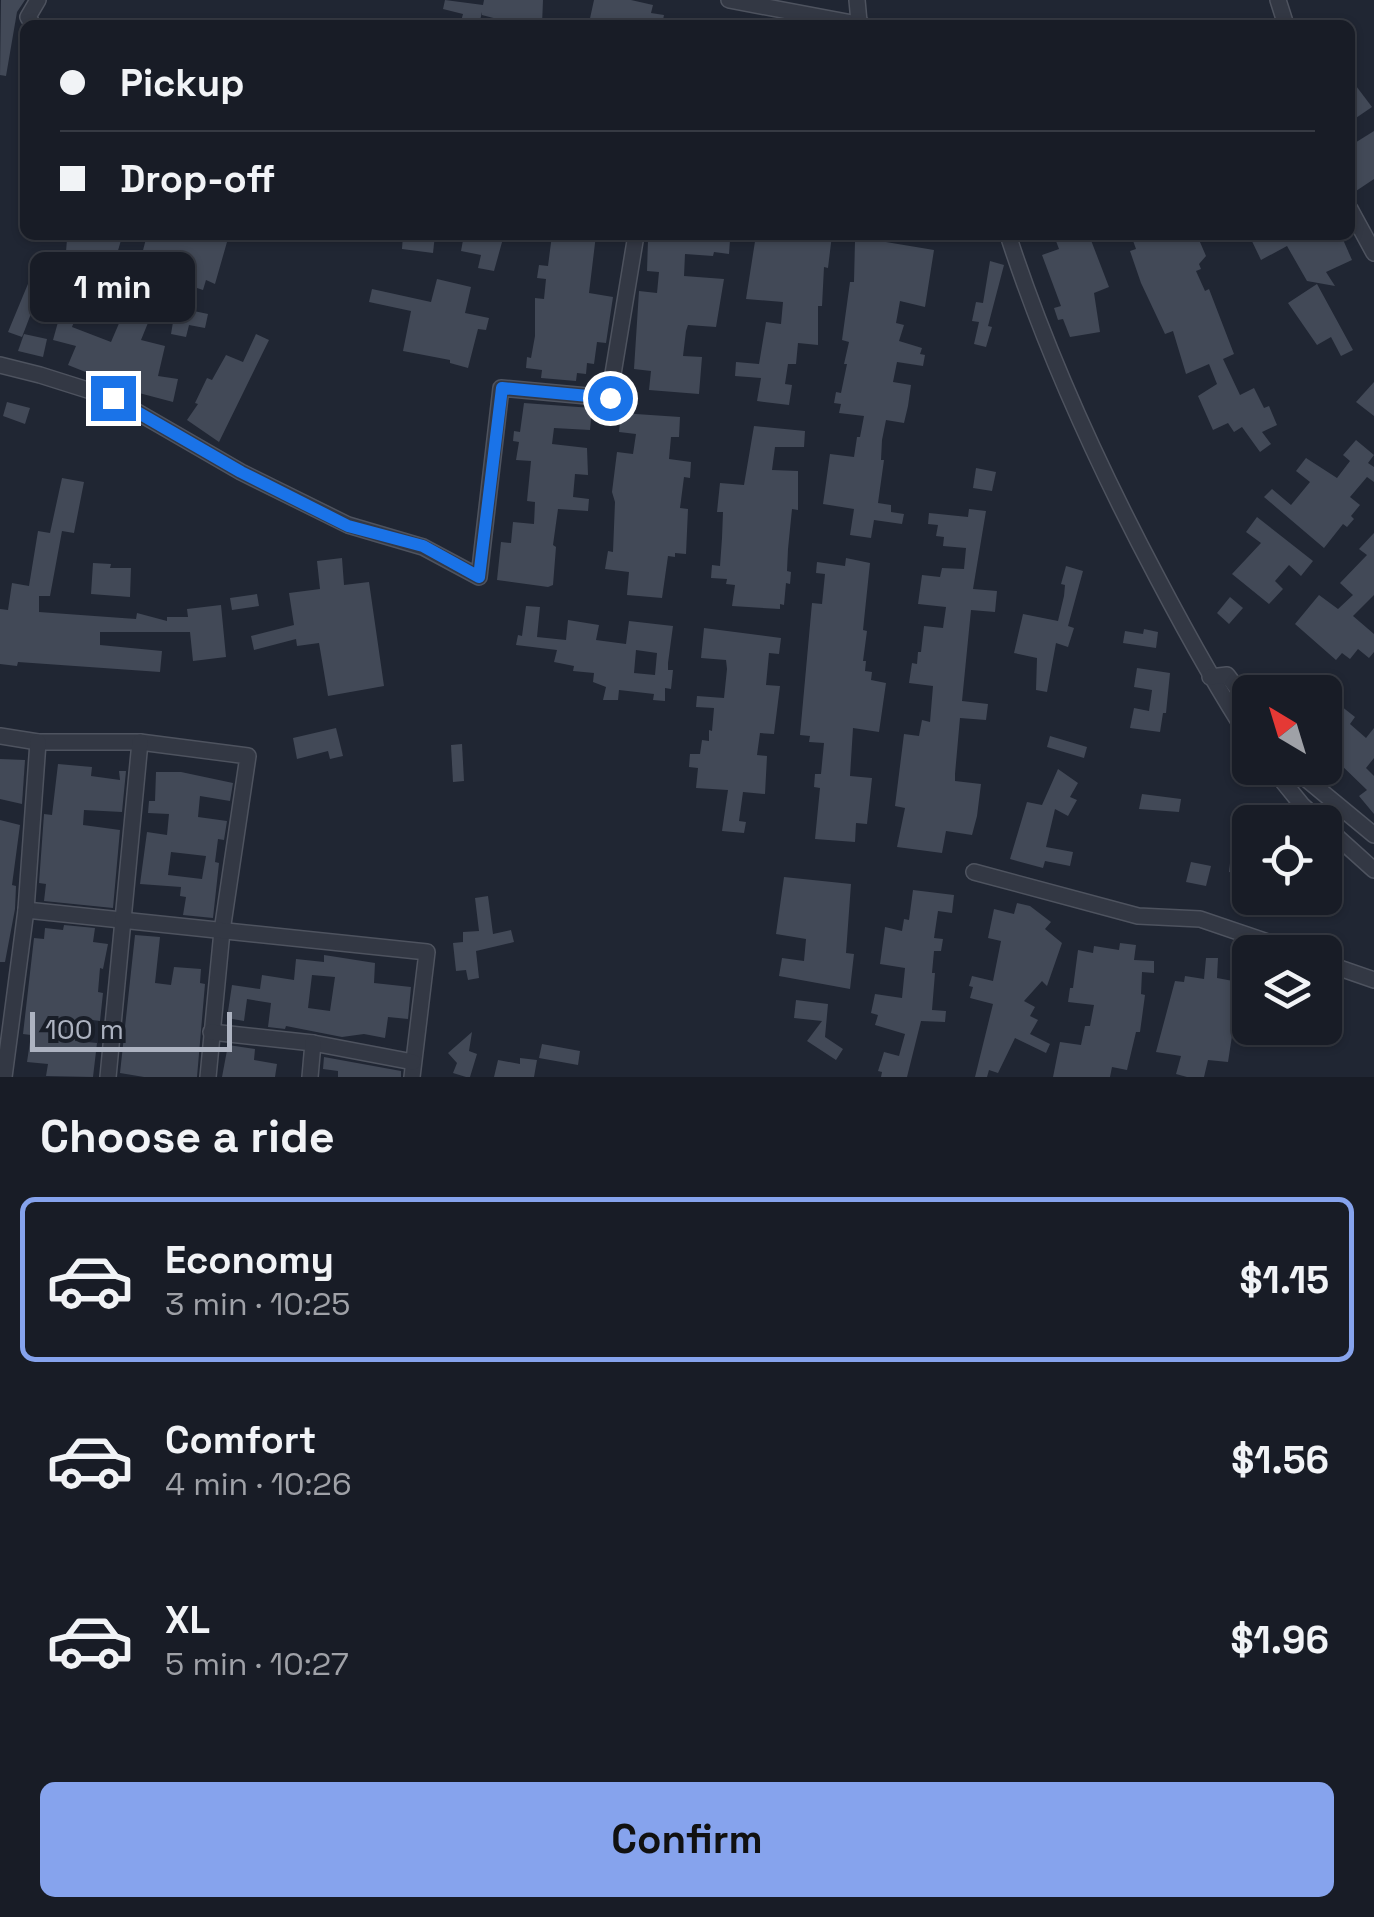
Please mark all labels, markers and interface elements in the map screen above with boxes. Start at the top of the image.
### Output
text: Pickup [120,59,244,107]
text: Drop-off [120,155,275,203]
callout: 1 min [31,253,196,323]
text: 1 min [73,267,152,307]
route end [91,376,136,421]
route start [588,376,633,421]
north arrow [1232,675,1342,785]
map controls [1232,675,1342,1045]
button: locate [1232,805,1342,915]
button: layers [1232,935,1342,1045]
scale bar [30,1007,232,1052]
text: 100 m [45,1011,124,1047]
text: Choose a ride [40,1108,335,1165]
icon: car [45,1235,135,1325]
text: Economy [165,1236,334,1284]
text: $1.15 [1239,1256,1329,1304]
text: 3 min · 10:25 [165,1284,350,1324]
icon: car [45,1415,135,1505]
text: Comfort [165,1416,316,1464]
text: $1.56 [1231,1436,1329,1484]
text: 4 min · 10:26 [165,1464,352,1504]
icon: car [45,1595,135,1685]
text: XL [165,1596,210,1644]
text: $1.96 [1231,1616,1329,1664]
text: 5 min · 10:27 [165,1644,349,1684]
button: Confirm [40,1782,1334,1897]

